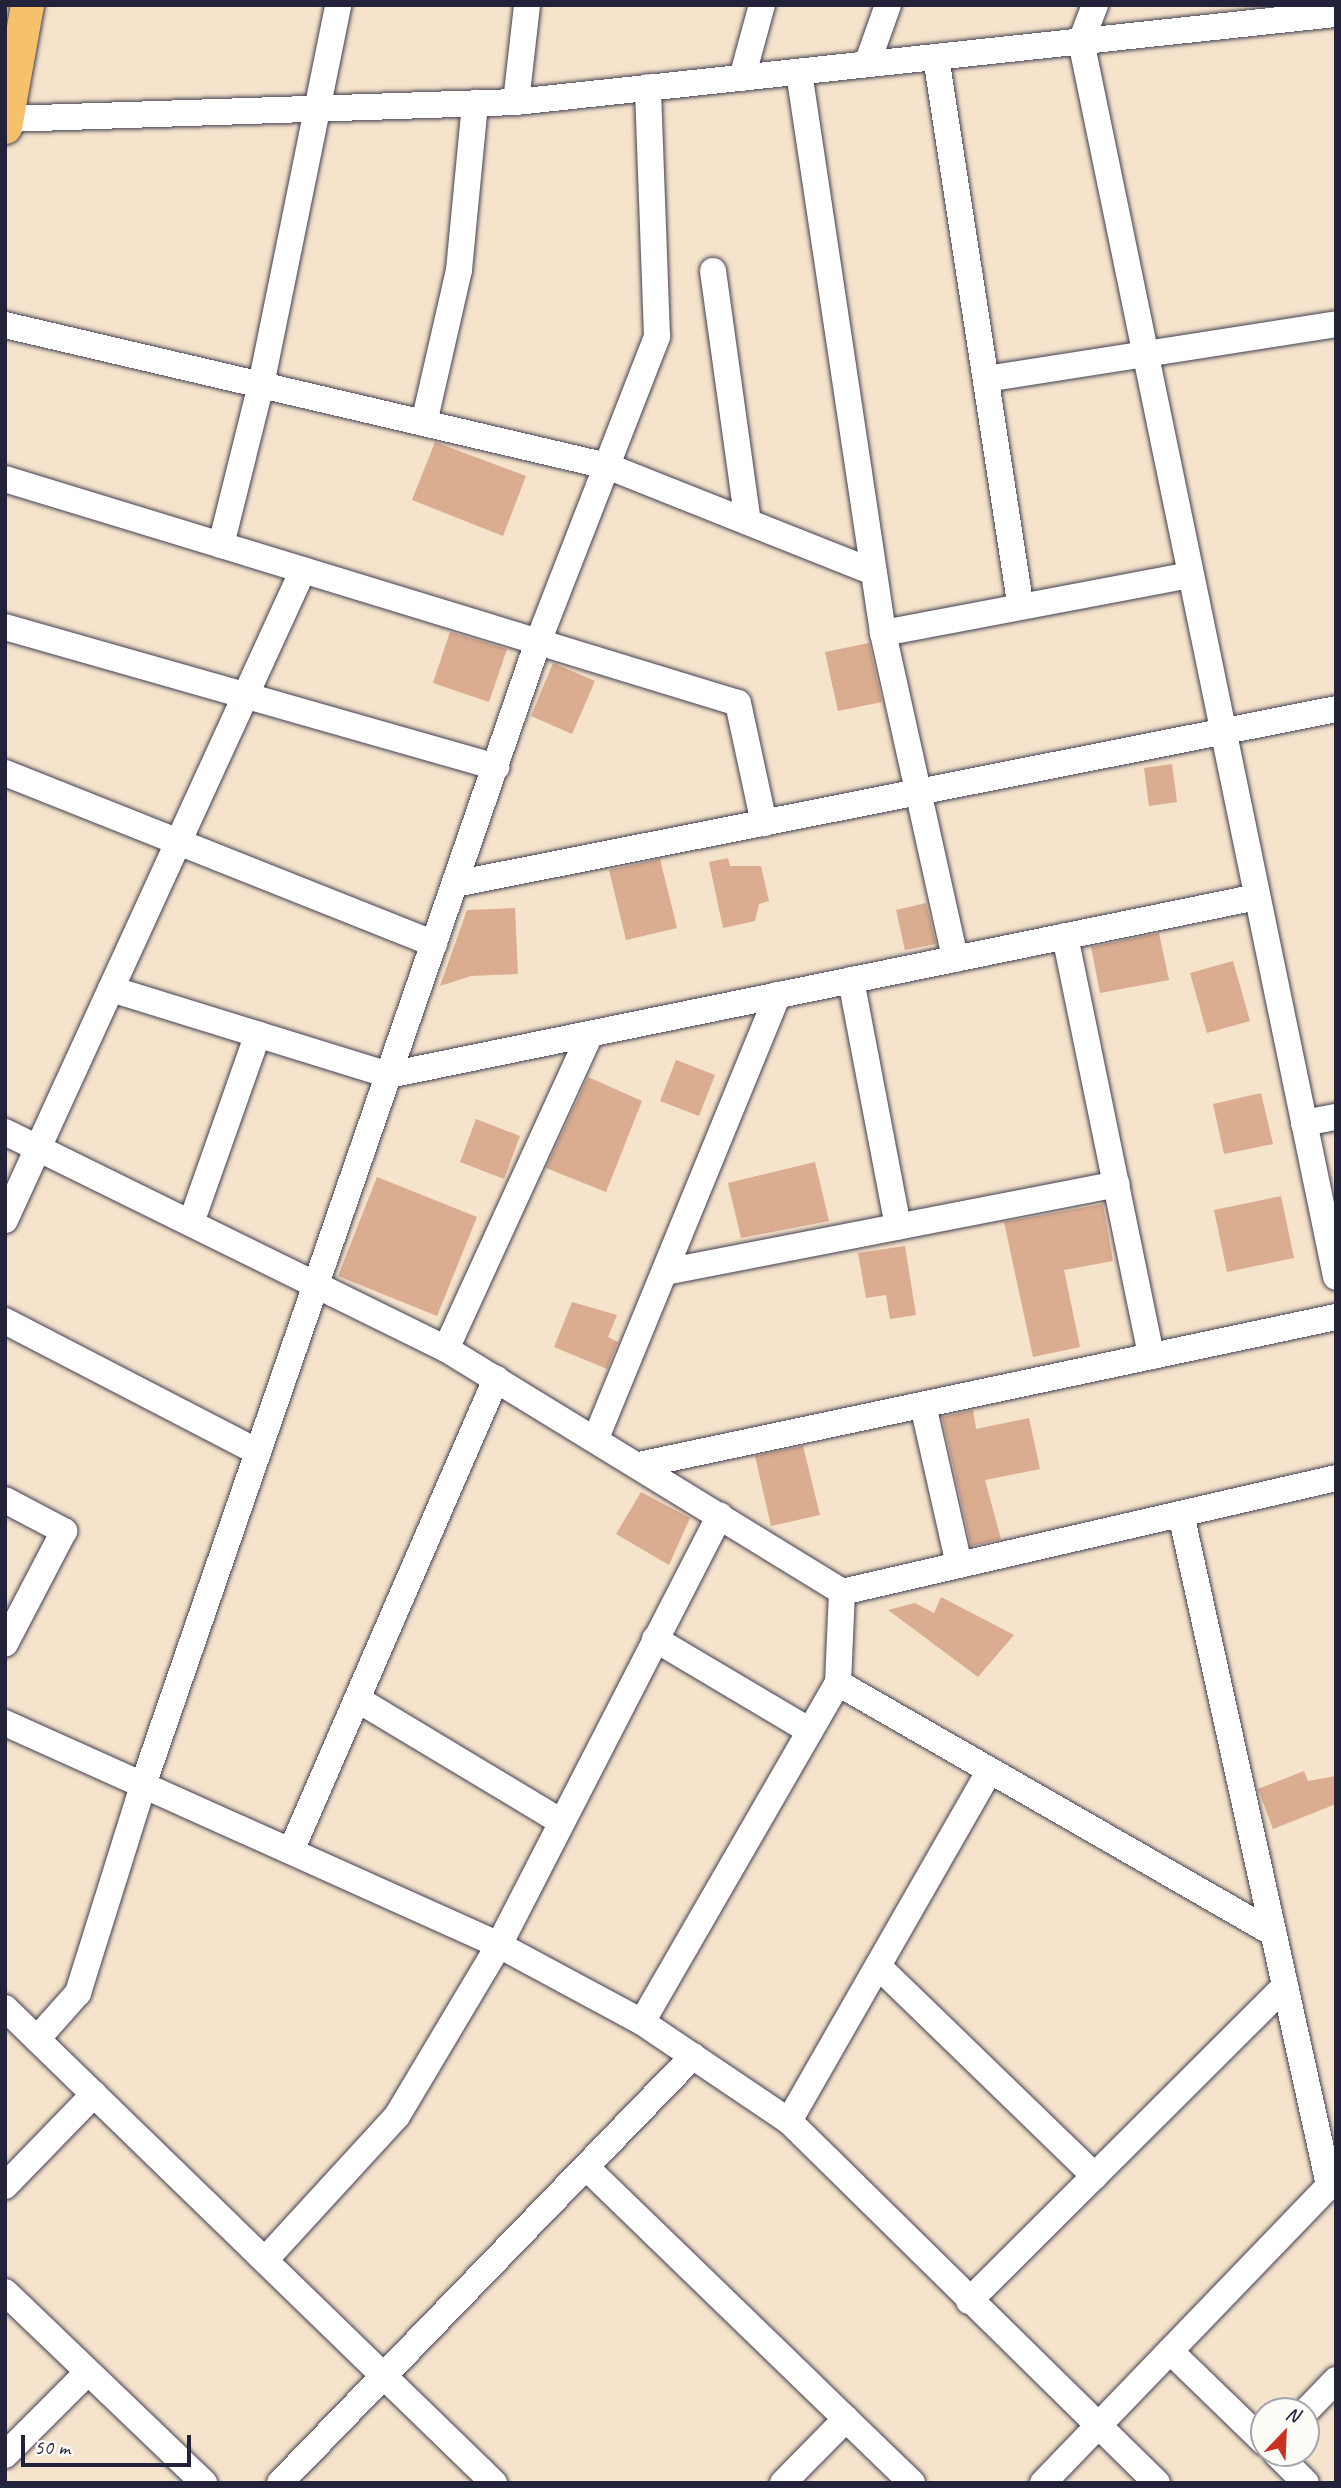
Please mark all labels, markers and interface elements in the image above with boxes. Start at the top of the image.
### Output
north arrow [1250,2397,1320,2467]
text: N [1282,2401,1303,2428]
scale bar [24,2422,194,2466]
text: 50 m [34,2434,70,2460]

